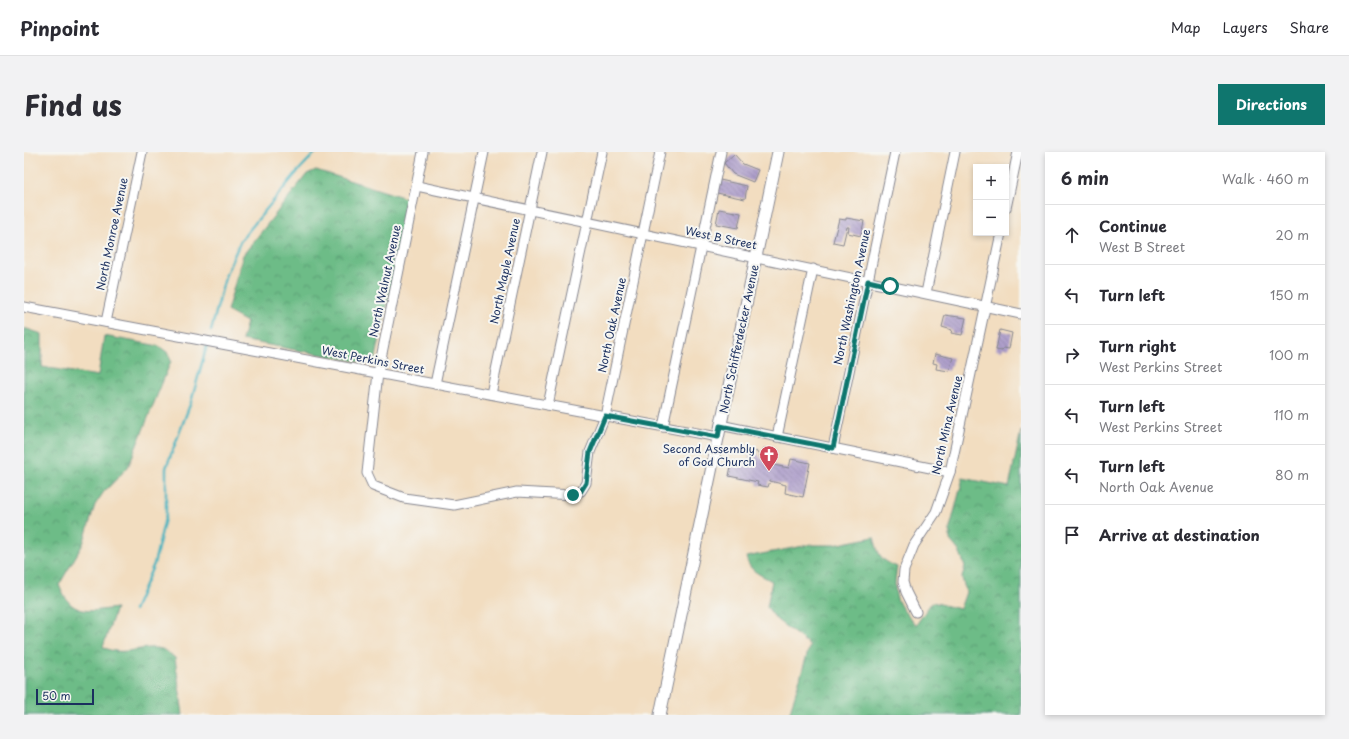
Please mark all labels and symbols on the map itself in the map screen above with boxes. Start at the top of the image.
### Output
street label: North Monroe Avenue [91,176,132,292]
street label: North Maple Avenue [485,216,524,325]
street label: West B Street [684,222,759,254]
street label: North Walnut Avenue [364,223,405,339]
street label: North Washington Avenue [829,227,874,366]
street label: North Schifferdecker Avenue [714,263,763,415]
street label: North Oak Avenue [593,276,630,374]
route start [881,277,899,295]
street label: West Perkins Street [320,341,426,378]
street label: North Mina Avenue [927,374,966,476]
place label: Second Assembly of God Church [662,440,755,470]
church icon: Second Assembly of God Church [758,444,780,472]
route end [564,486,582,504]
scale bar [36,687,94,706]

